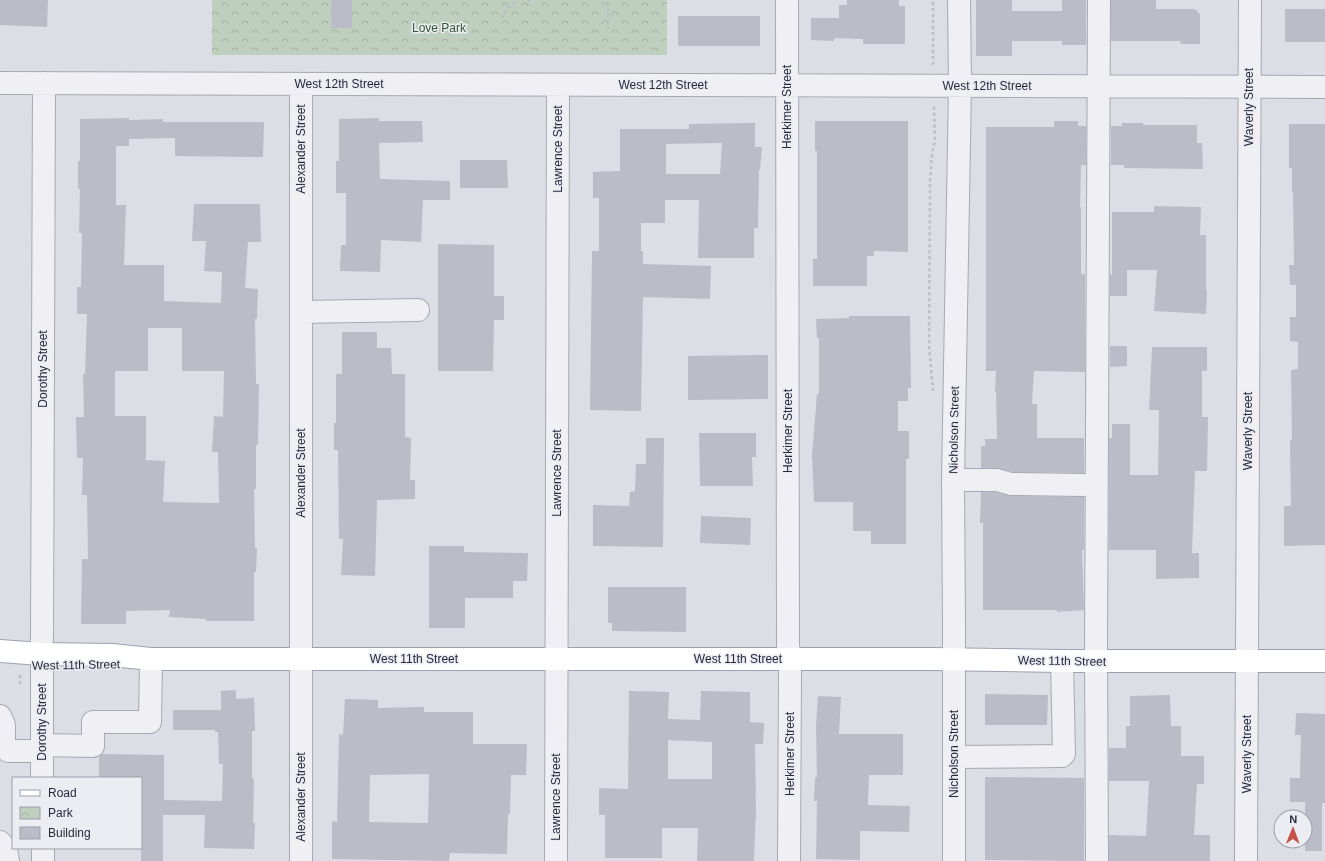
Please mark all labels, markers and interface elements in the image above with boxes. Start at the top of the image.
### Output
park label: Love Park [412,21,467,35]
street label: Herkimer Street [780,64,794,149]
street label: Waverly Street [1242,67,1256,146]
street label: West 12th Street [294,77,384,91]
street label: West 12th Street [618,78,708,92]
street label: West 12th Street [942,79,1032,93]
street label: Alexander Street [294,104,308,194]
street label: Lawrence Street [551,105,565,193]
street label: Dorothy Street [36,330,50,408]
street label: Nicholson Street [946,385,962,474]
street label: Herkimer Street [781,388,795,473]
street label: Waverly Street [1241,391,1255,470]
street label: Alexander Street [294,428,308,518]
street label: Lawrence Street [550,429,564,517]
street label: West 11th Street [370,652,459,666]
street label: West 11th Street [694,652,783,666]
street label: West 11th Street [1018,653,1107,669]
street label: West 11th Street [32,657,121,673]
street label: Dorothy Street [35,683,49,761]
street label: Nicholson Street [947,709,961,798]
street label: Herkimer Street [783,711,797,796]
street label: Waverly Street [1240,714,1254,793]
street label: Alexander Street [294,752,308,842]
street label: Lawrence Street [549,753,563,841]
legend [12,777,142,849]
text: Road [48,786,77,800]
text: Park [48,806,74,820]
north arrow [1273,809,1313,849]
text: N [1289,813,1297,825]
text: Building [48,826,91,840]

